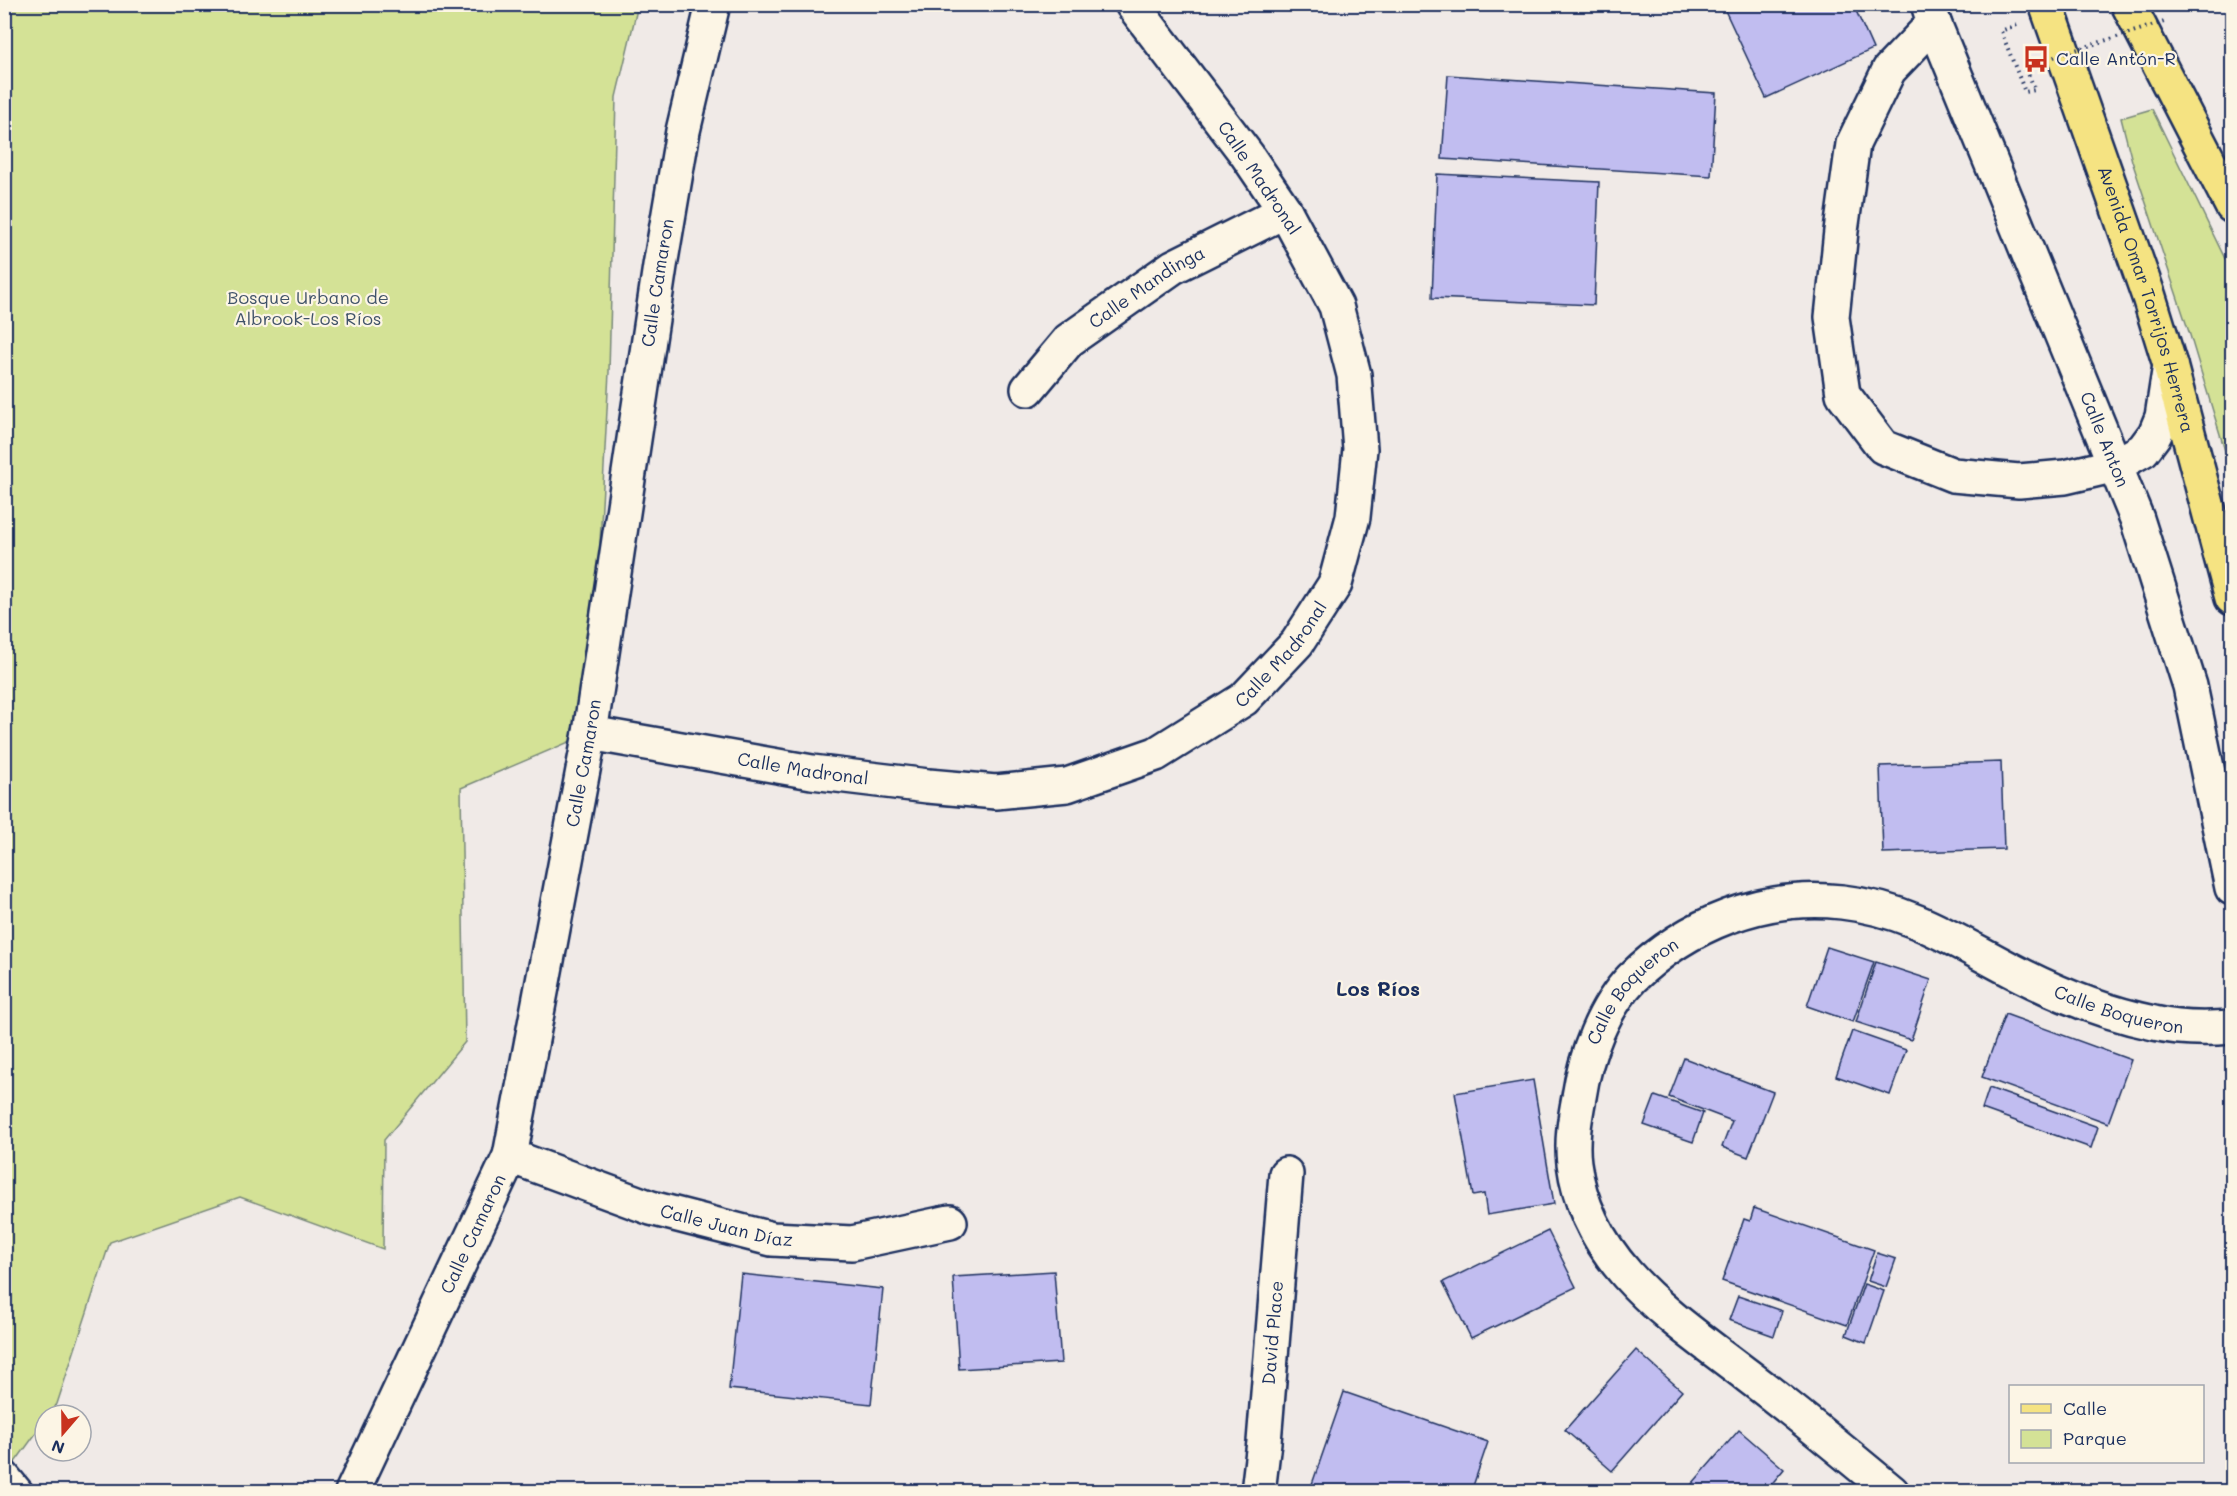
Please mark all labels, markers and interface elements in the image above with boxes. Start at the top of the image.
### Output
bus stop icon: Calle Antón-R [2021,44,2051,74]
place label: Calle Antón-R [2056,46,2176,70]
street label: Calle Madronal [1213,116,1307,239]
street label: Avenida Omar Torrijos Herrera [2093,162,2201,435]
street label: Calle Camaron [635,217,679,348]
street label: Calle Mandinga [1084,240,1208,333]
park label: Bosque Urbano de Albrook-Los Ríos [227,285,389,330]
street label: Calle Anton [2075,388,2136,490]
street label: Calle Madronal [1230,596,1332,713]
street label: Calle Camaron [559,698,606,829]
street label: Calle Madronal [736,746,870,790]
street label: Calle Boqueron [1581,932,1683,1048]
district label: Los Ríos [1336,975,1420,1001]
street label: Calle Boqueron [2051,979,2185,1038]
street label: Calle Camaron [434,1170,511,1297]
street label: Calle Juan Díaz [658,1198,793,1251]
street label: David Place [1256,1280,1288,1386]
legend [2009,1385,2204,1463]
text: Calle [2063,1396,2107,1420]
north arrow [33,1403,93,1463]
text: Parque [2063,1426,2127,1450]
text: N [48,1436,67,1460]

